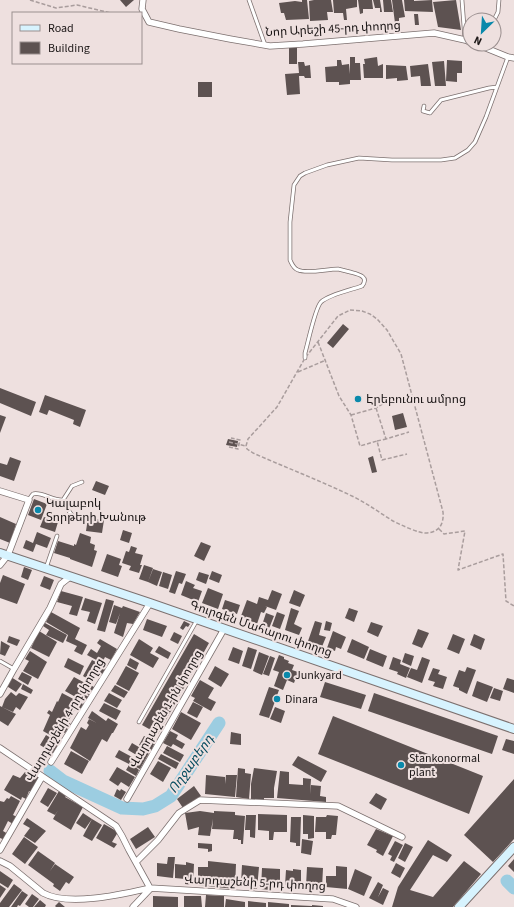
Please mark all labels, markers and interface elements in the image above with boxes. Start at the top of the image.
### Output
legend [12,12,142,64]
north arrow [462,12,502,52]
street label: Նոր Արեշի 45-րդ փողոց [265,17,401,41]
text: Road [48,20,74,37]
text: N [471,32,484,49]
text: Building [48,40,90,57]
place label: Էրեբունու ամրոց [366,391,466,408]
marker: Էրեբունու ամրոց [353,394,363,404]
place label: Կալաբոկ Տորթերի Խանութ [46,495,147,526]
marker: Կալաբոկ Տորթերի Խանութ [33,505,43,515]
street label: Գուրգեն Մահարու փողոց [187,597,335,661]
street label: Վարդաշեն 1-ին փողոց [125,647,207,771]
street label: Վարդաշենի 4-րդ փողոց [21,655,109,785]
place label: Junkyard [295,667,342,684]
marker: Junkyard [282,670,292,680]
place label: Dinara [285,691,318,708]
marker: Dinara [272,694,282,704]
water label: Ողջաբերդ [164,730,218,797]
place label: Stankonormal plant [409,750,480,781]
marker: Stankonormal plant [396,760,406,770]
street label: Վարդաշենի 5-րդ փողոց [184,871,326,895]

